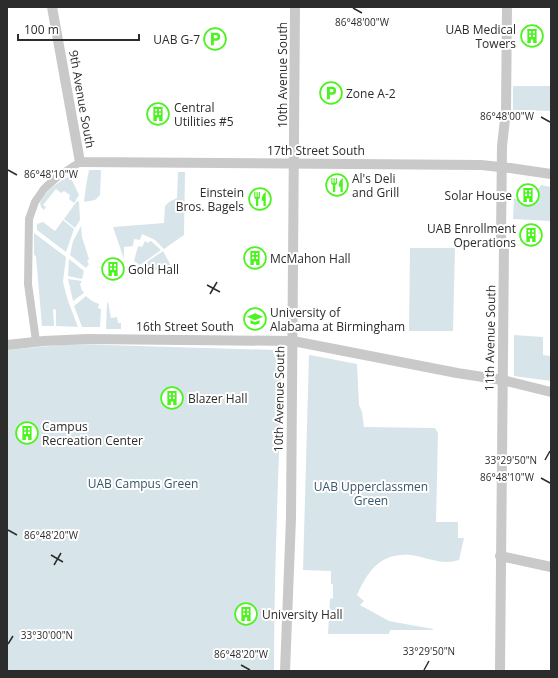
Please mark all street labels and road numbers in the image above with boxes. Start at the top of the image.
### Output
street label: 10th Avenue South [274,22,291,128]
street label: 9th Avenue South [65,49,99,149]
street label: 17th Street South [267,142,365,159]
street label: 11th Avenue South [481,285,499,391]
street label: 16th Street South [136,318,234,335]
street label: 10th Avenue South [270,346,288,452]

